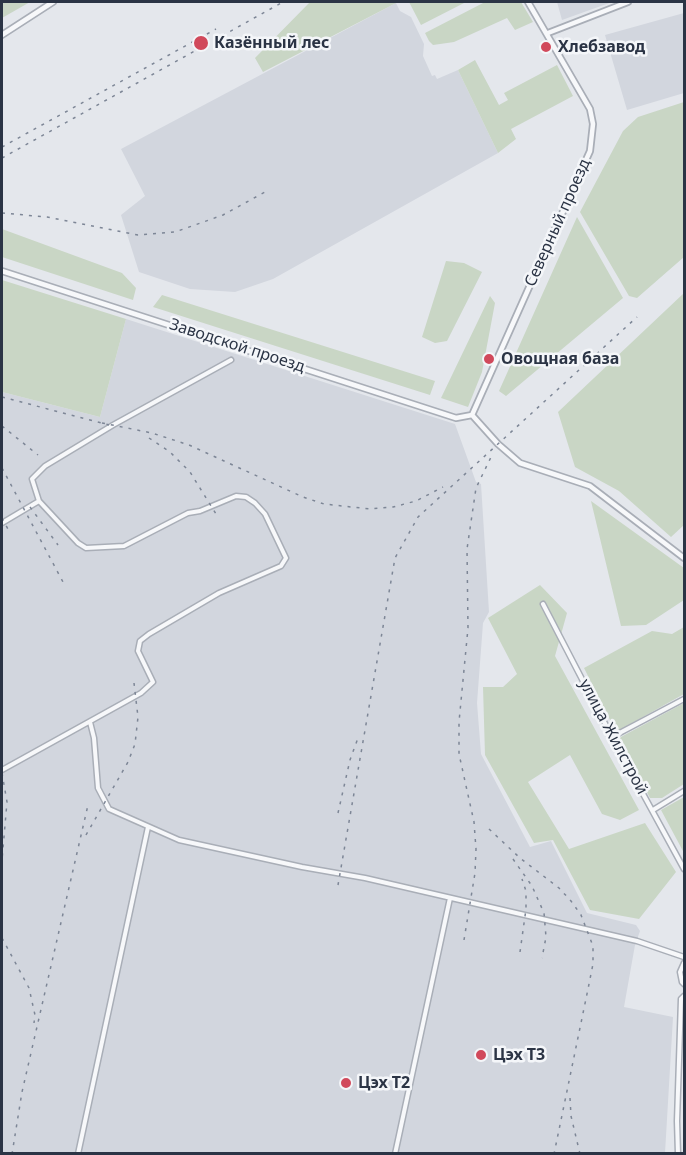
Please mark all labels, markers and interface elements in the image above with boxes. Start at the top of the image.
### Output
place label: Казённый лес [214,33,329,53]
marker: Казённый лес [192,34,210,52]
place label: Хлебзавод [558,37,645,57]
marker: Хлебзавод [539,40,553,54]
street label: Северный проезд [521,156,595,290]
street label: Заводской проезд [167,315,307,377]
place label: Овощная база [501,349,619,369]
marker: Овощная база [482,352,496,366]
street label: улица Жилстрой [575,676,651,798]
place label: Цэх Т3 [493,1045,545,1065]
marker: Цэх Т3 [474,1048,488,1062]
place label: Цэх Т2 [358,1073,410,1093]
marker: Цэх Т2 [339,1076,353,1090]

